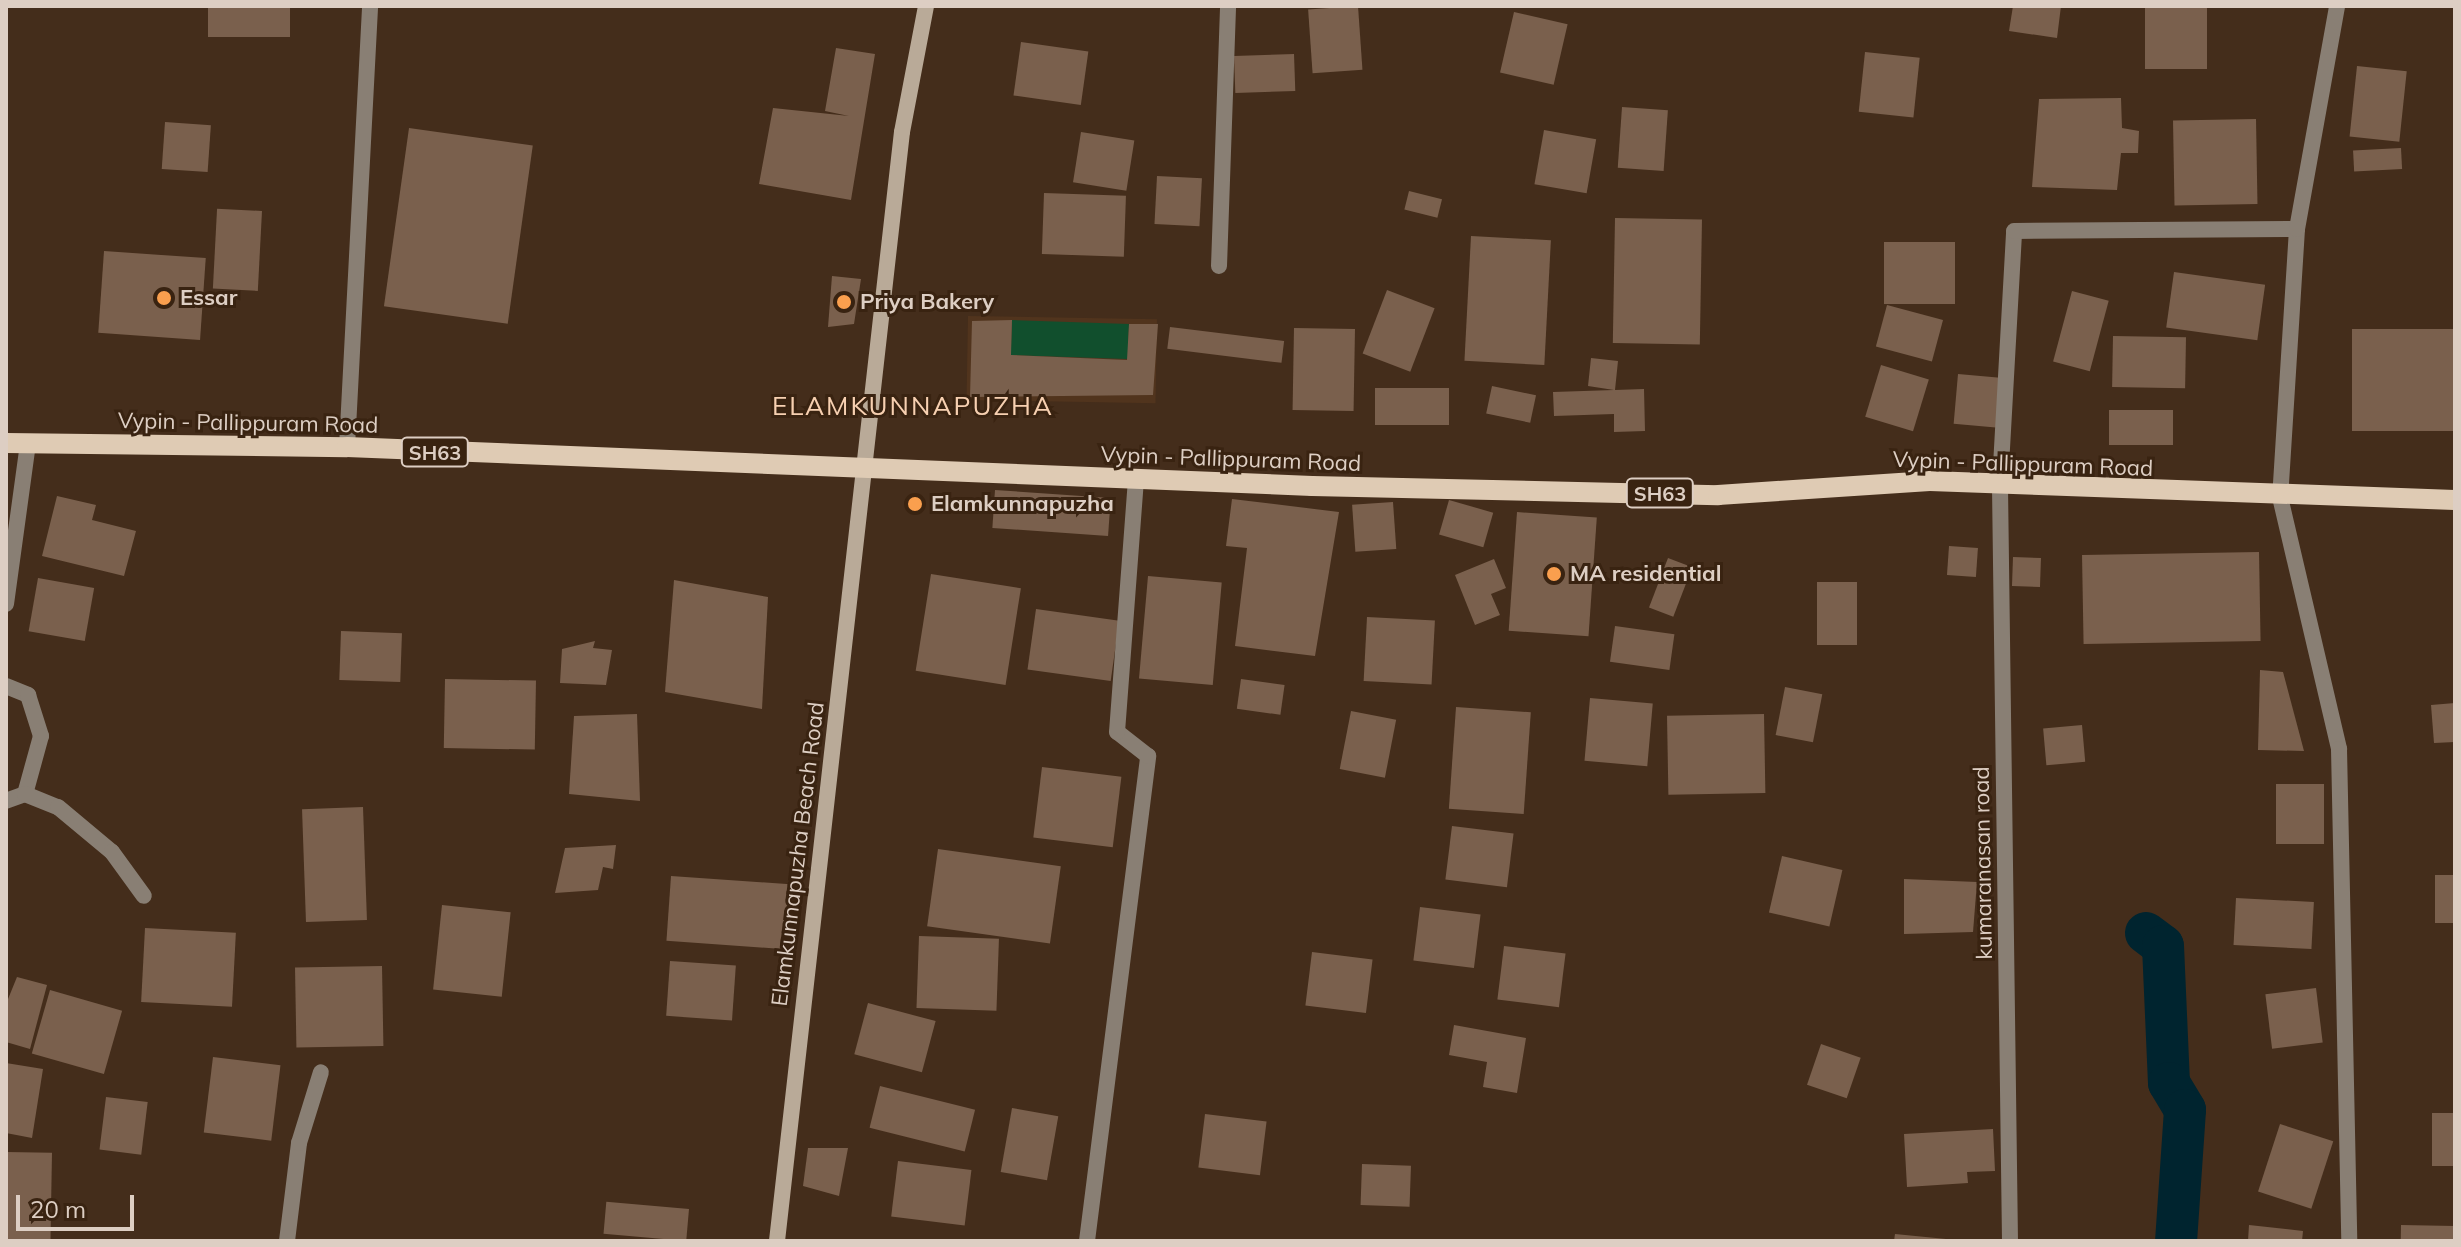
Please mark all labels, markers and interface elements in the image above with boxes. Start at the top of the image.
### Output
place label: Essar [180,285,237,311]
marker: Essar [155,289,173,307]
place label: Priya Bakery [860,289,994,315]
marker: Priya Bakery [835,293,853,311]
district label: ELAMKUNNAPUZHA [772,390,1054,422]
street label: Vypin - Pallippuram Road [118,408,378,438]
road number: SH63 [399,436,471,468]
street label: Vypin - Pallippuram Road [1100,441,1362,477]
street label: Vypin - Pallippuram Road [1892,446,2154,482]
road number: SH63 [1624,477,1696,509]
place label: Elamkunnapuzha [931,491,1114,517]
marker: Elamkunnapuzha [906,495,924,513]
place label: MA residential [1570,561,1721,587]
marker: MA residential [1545,565,1563,583]
street label: Elamkunnapuzha Beach Road [766,700,830,1008]
street label: kumaranasan road [1968,766,1998,960]
scale bar [20,1179,138,1229]
text: 20 m [30,1194,86,1224]

